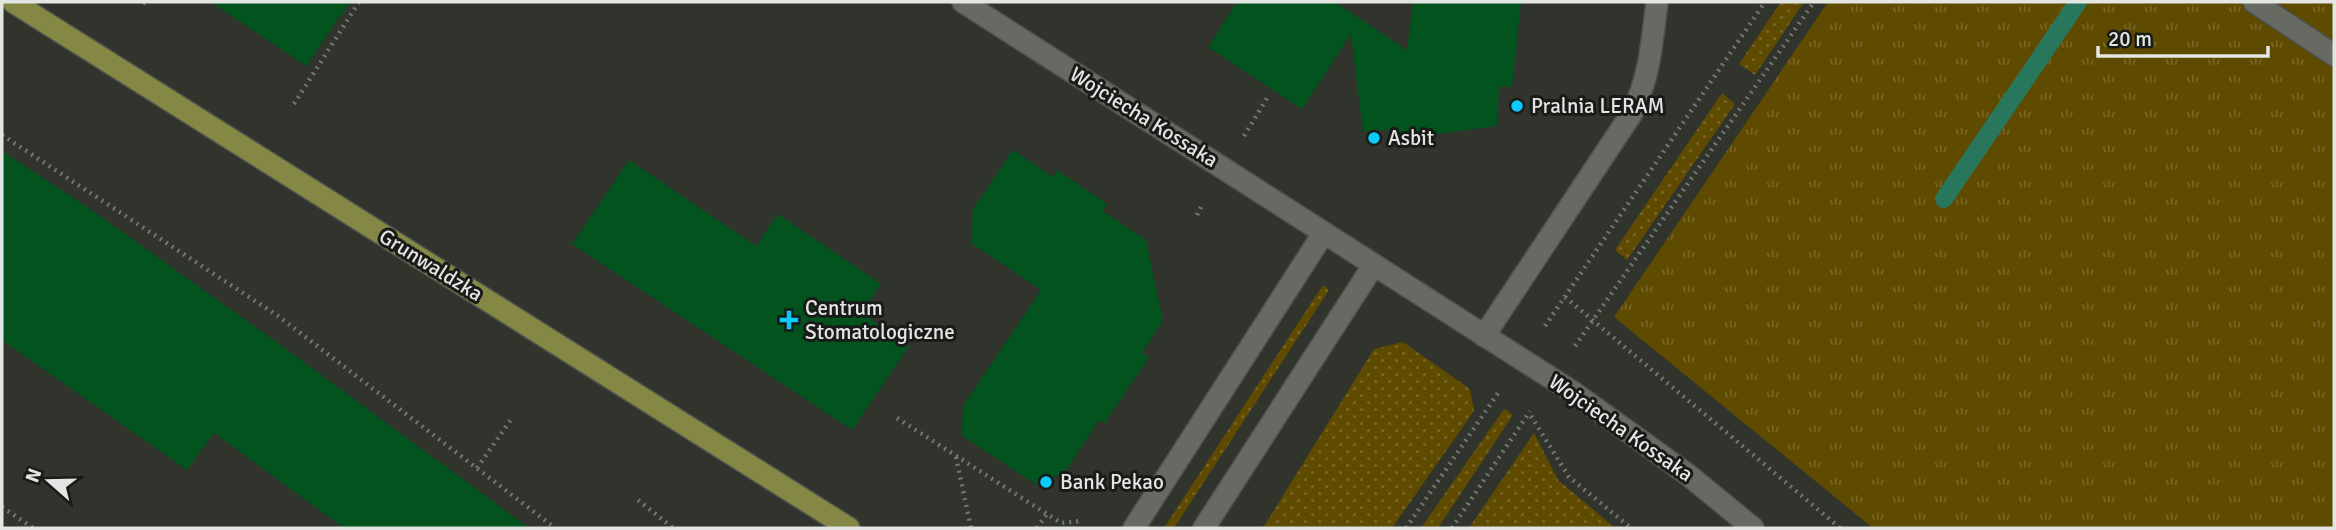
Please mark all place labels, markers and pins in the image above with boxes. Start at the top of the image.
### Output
place label: Pralnia LERAM [1531,93,1664,119]
marker: Pralnia LERAM [1509,98,1525,114]
place label: Asbit [1388,125,1434,151]
marker: Asbit [1366,130,1382,146]
place label: Centrum Stomatologiczne [805,295,955,345]
marker: Centrum Stomatologiczne [779,310,799,330]
place label: Bank Pekao [1060,469,1164,495]
marker: Bank Pekao [1038,474,1054,490]

